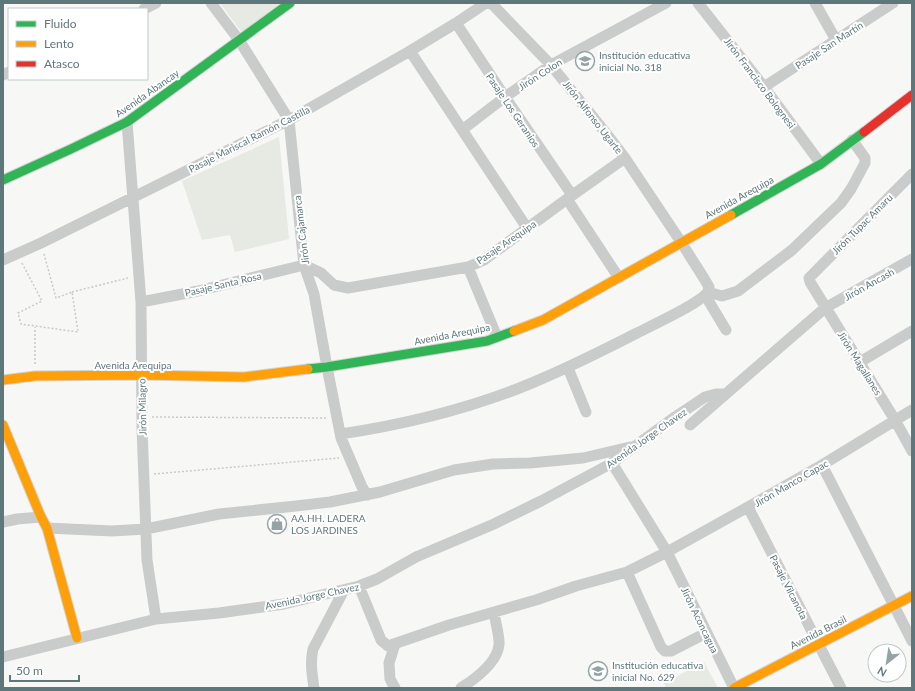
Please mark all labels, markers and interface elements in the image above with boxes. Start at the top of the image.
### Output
legend [8,8,148,80]
text: Fluido [44,16,77,31]
street label: Pasaje San Martín [793,19,865,71]
street label: Jirón Francisco Bolognesi [722,35,798,131]
text: Lento [44,36,74,51]
place label: Institución educativa inicial No. 318 [599,49,690,73]
school or university icon: Institución educativa inicial No. 318 [574,50,596,72]
street label: Jirón Colon [516,55,564,93]
text: Atasco [44,56,80,71]
street label: Avenida Abancay [113,66,182,119]
street label: Pasaje Los Geranios [484,71,542,149]
street label: Jirón Alfonso Ugarte [561,78,625,156]
street label: Pasaje Mariscal Ramón Castilla [186,103,312,175]
street label: Avenida Arequipa [702,173,776,221]
street label: Jirón Tupac Amaru [829,191,895,257]
street label: Jirón Cajamarca [291,195,311,265]
street label: Pasaje Arequipa [474,218,538,266]
street label: Jirón Ancash [842,265,896,303]
street label: Pasaje Santa Rosa [184,269,262,299]
street label: Avenida Arequipa [413,321,491,347]
street label: Jirón Magallanes [836,329,884,397]
street label: Avenida Arequipa [94,359,172,371]
street label: Jirón Milagro [135,378,148,436]
street label: Avenida Jorge Chavez [603,405,689,470]
street label: Jirón Manco Capac [752,457,830,509]
place label: AA.HH. LADERA LOS JARDINES [291,512,366,536]
shop icon: AA.HH. LADERA LOS JARDINES [266,513,288,535]
street label: Pasaje Vilcanota [768,553,810,621]
street label: Avenida Jorge Chavez [264,580,360,612]
street label: Jirón Aconcagua [679,585,721,655]
street label: Avenida Brasil [788,613,848,651]
north arrow [867,643,907,683]
scale bar [10,657,79,683]
place label: Institución educativa inicial No. 629 [612,659,703,683]
school or university icon: Institución educativa inicial No. 629 [587,660,609,682]
text: 50 m [16,663,43,678]
text: N [875,664,889,680]

